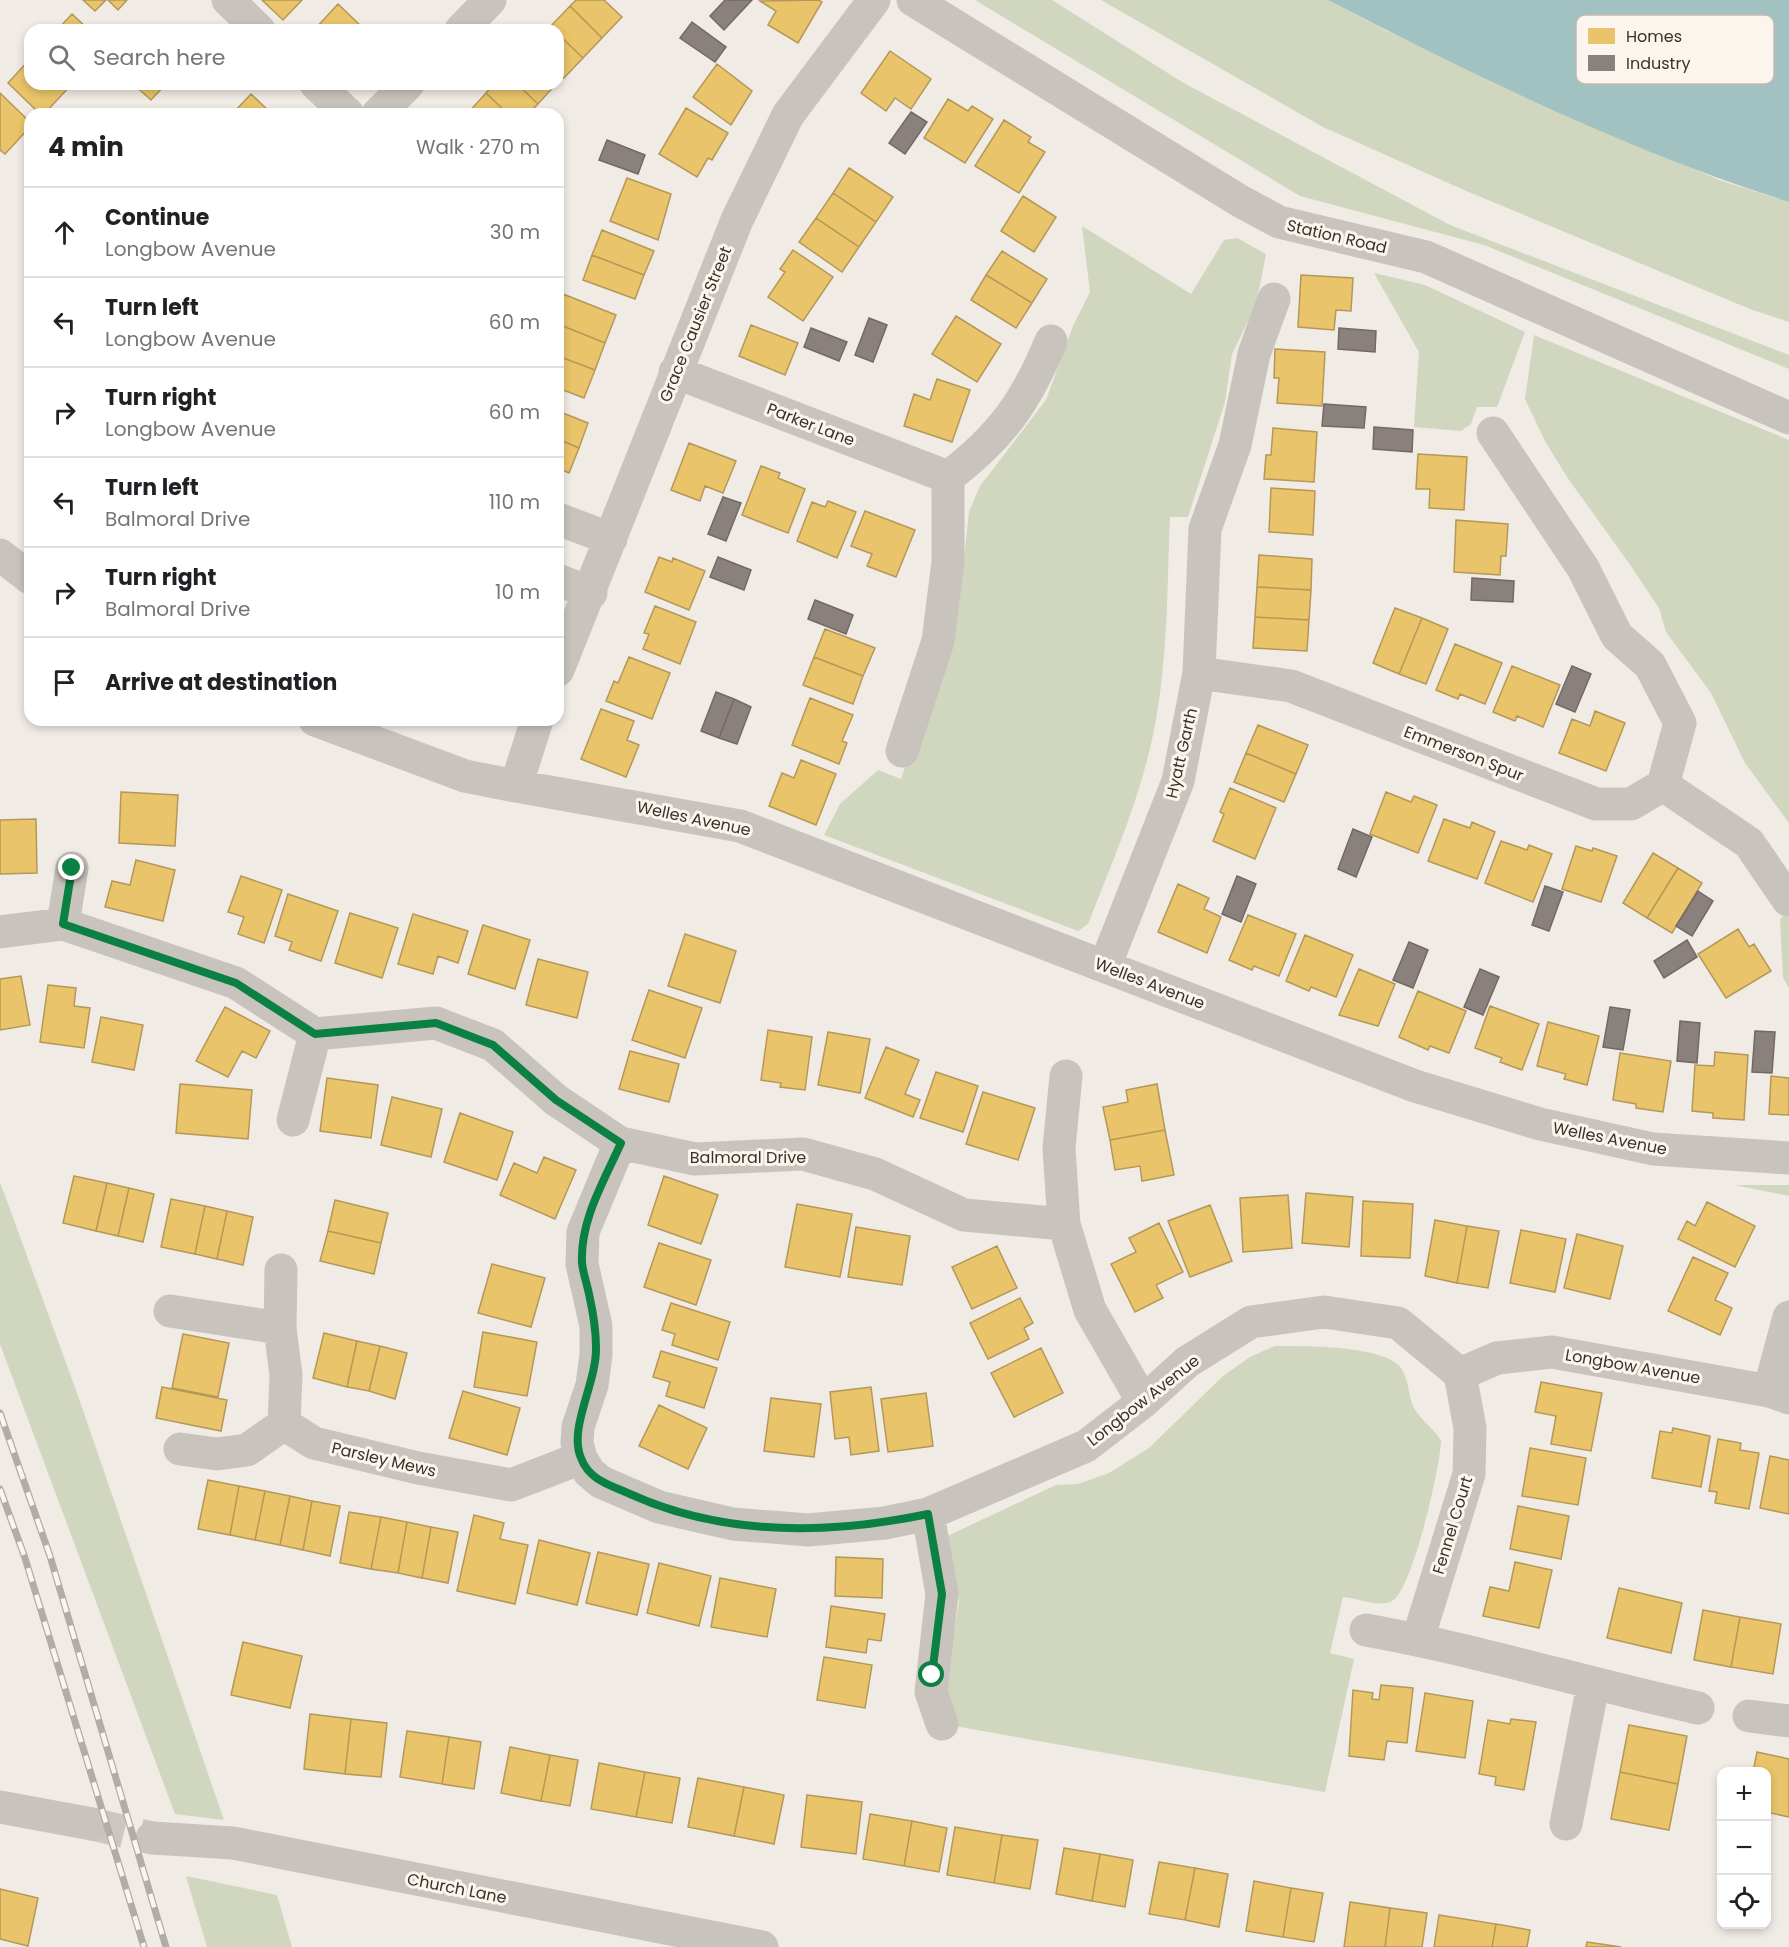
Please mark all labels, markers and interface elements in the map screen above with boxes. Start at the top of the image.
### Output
legend [1576,15,1774,84]
search box [24,24,564,90]
text: Homes [1626,25,1682,48]
icon: search [45,41,78,74]
text: Search here [93,42,226,73]
text: Industry [1626,52,1690,75]
text: 4 min [48,129,124,165]
text: Walk · 270 m [416,133,540,161]
text: Continue [105,202,209,233]
street label: Station Road [1285,214,1389,259]
icon: ahead [48,216,81,249]
text: 30 m [490,218,540,246]
text: Longbow Avenue [105,235,276,263]
street label: Grace Causier Street [654,243,737,405]
text: Turn left [105,292,199,323]
icon: left [48,306,81,339]
text: 60 m [489,308,540,336]
text: Longbow Avenue [105,325,276,353]
text: Turn right [105,382,216,413]
icon: right [48,396,81,429]
street label: Parker Lane [764,397,858,452]
text: 60 m [489,398,540,426]
text: Longbow Avenue [105,415,276,443]
text: Turn left [105,472,199,503]
icon: left [48,486,81,519]
text: 110 m [489,488,540,516]
text: Balmoral Drive [105,505,250,533]
text: Turn right [105,562,216,593]
icon: right [48,576,81,609]
text: 10 m [495,578,540,606]
text: Balmoral Drive [105,595,250,623]
icon: arrive [48,666,81,699]
text: Arrive at destination [105,667,337,698]
street label: Hyatt Garth [1160,706,1203,801]
street label: Emmerson Spur [1401,720,1527,787]
street label: Welles Avenue [635,795,753,842]
route end [58,854,84,880]
street label: Welles Avenue [1092,952,1208,1015]
street label: Welles Avenue [1551,1116,1669,1161]
street label: Balmoral Drive [690,1146,806,1169]
street label: Longbow Avenue [1564,1343,1702,1390]
street label: Longbow Avenue [1082,1349,1204,1452]
street label: Parsley Mews [329,1436,438,1483]
street label: Fennel Court [1427,1473,1478,1577]
route start [918,1661,944,1687]
map controls [1717,1767,1771,1929]
button: + [1717,1767,1771,1821]
button: − [1717,1821,1771,1875]
street label: Church Lane [405,1868,509,1909]
button: locate [1717,1875,1771,1929]

